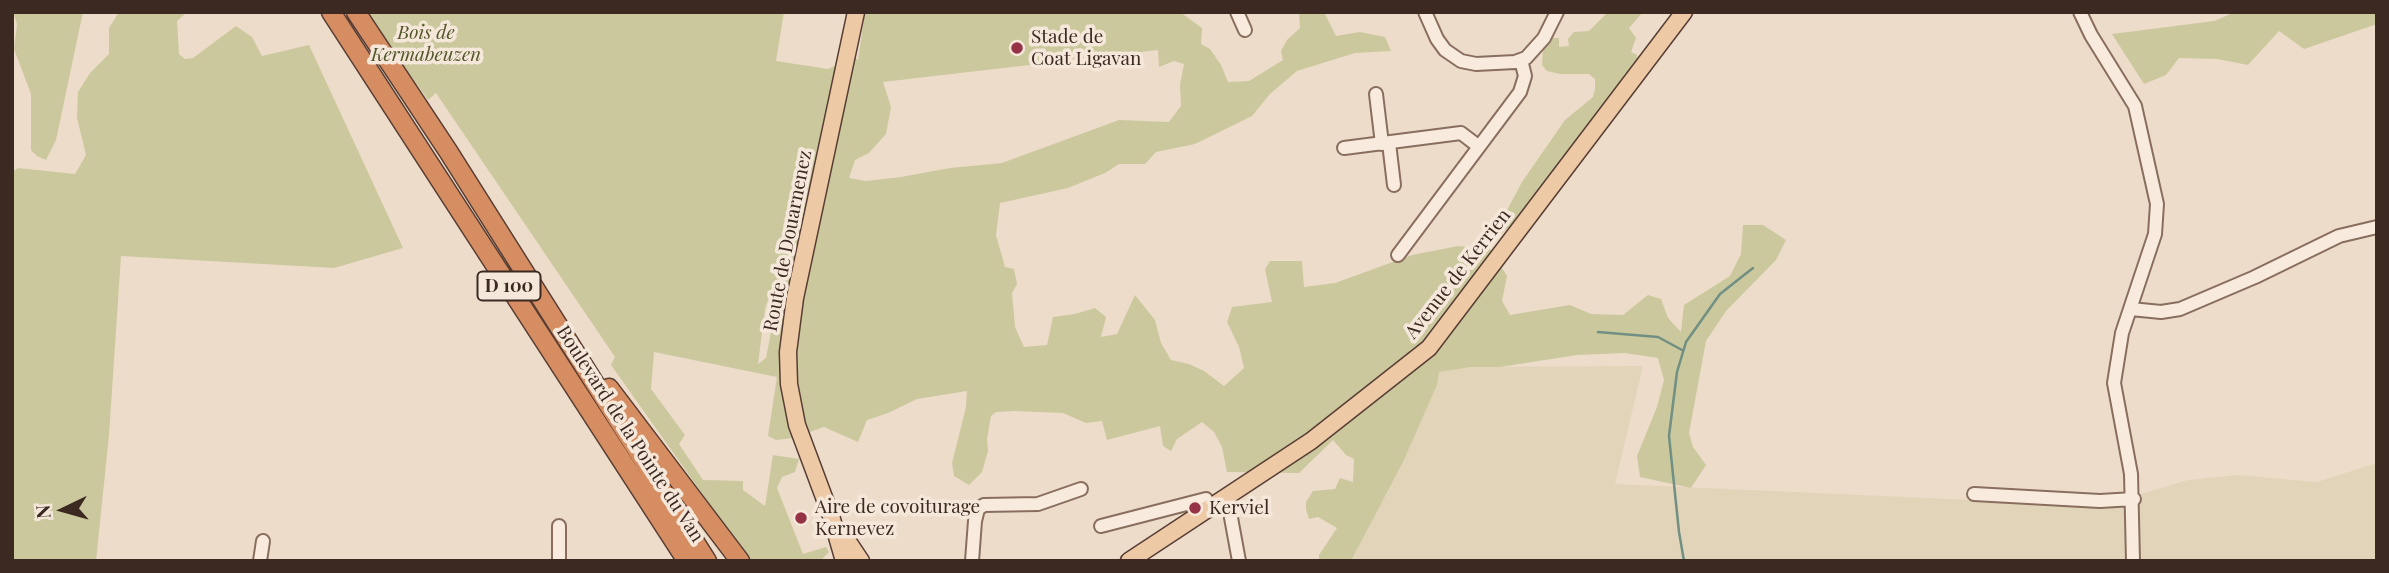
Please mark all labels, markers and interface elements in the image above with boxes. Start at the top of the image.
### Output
park label: Bois de Kermabeuzen [371,22,481,66]
place label: Stade de Coat Ligavan [1031,26,1141,70]
marker: Stade de Coat Ligavan [1009,40,1025,56]
street label: Route de Douarnenez [759,148,817,334]
street label: Avenue de Kerrien [1400,205,1516,343]
road number: D 100 [477,272,540,300]
street label: Boulevard de la Pointe du Van [551,322,709,546]
north arrow [28,475,98,545]
place label: Aire de covoiturage Kernevez [815,496,980,540]
place label: Kerviel [1209,497,1269,519]
marker: Kerviel [1187,500,1203,516]
text: N [29,504,56,520]
marker: Aire de covoiturage Kernevez [793,510,809,526]

